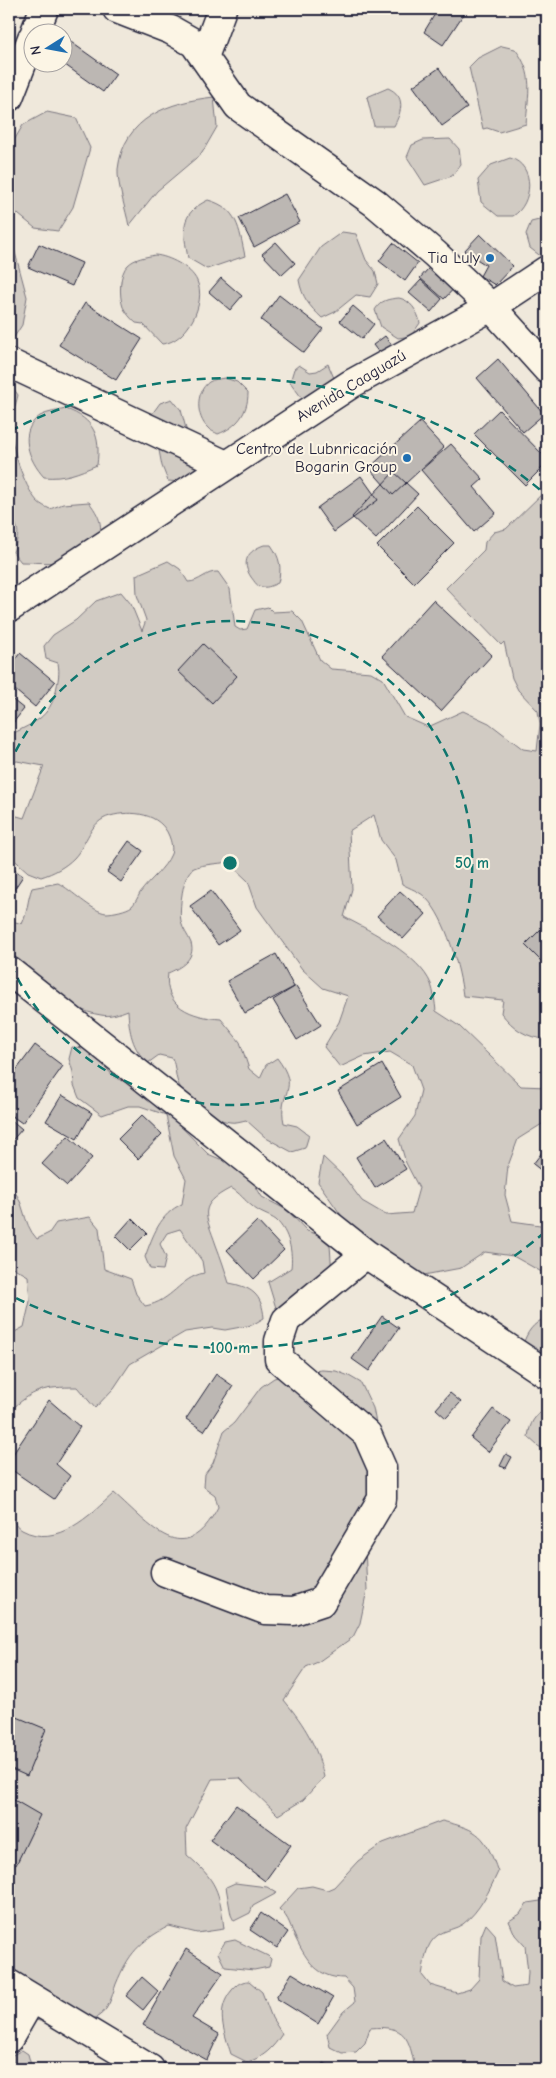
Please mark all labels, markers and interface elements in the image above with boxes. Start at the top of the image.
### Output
north arrow [22,22,72,72]
text: N [27,44,45,56]
place label: Tia Luly [428,249,481,267]
marker: Tia Luly [484,252,496,264]
street label: Avenida Caaguazú [293,346,409,426]
place label: Centro de Lubnricación Bogarin Group [236,440,397,476]
marker: Centro de Lubnricación Bogarin Group [401,452,413,464]
centre of rings [221,854,239,872]
text: 50 m [455,854,489,872]
text: 100 m [210,1339,250,1357]

